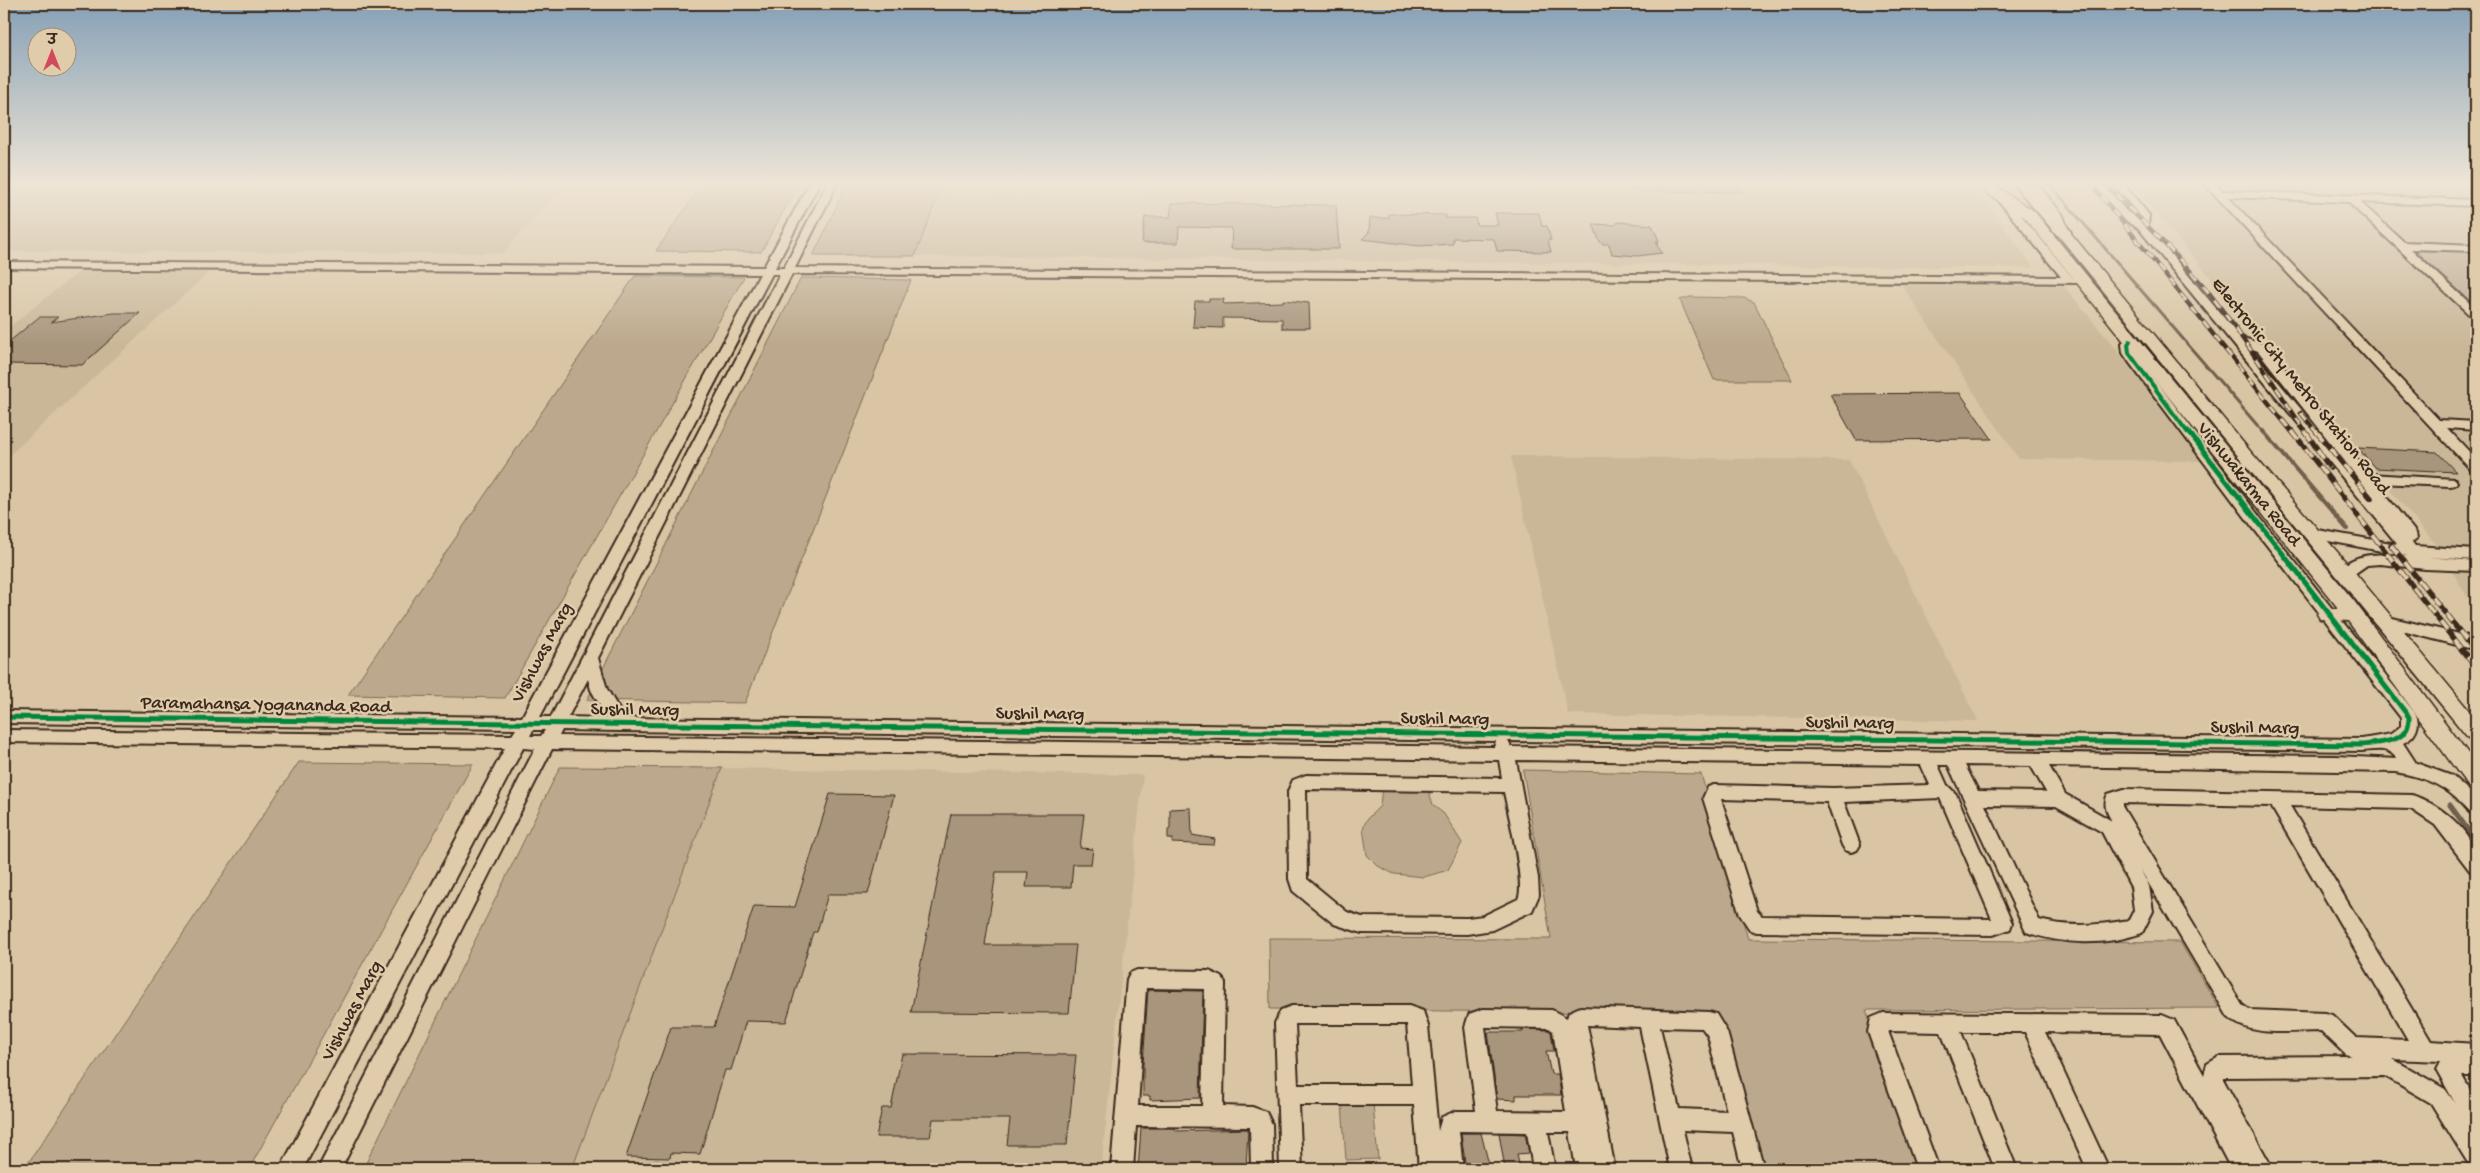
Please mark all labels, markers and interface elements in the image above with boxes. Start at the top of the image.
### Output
north arrow [28,28,78,78]
text: उ [45,33,58,50]
street label: Electronic City Metro Station Road [2205,274,2396,502]
street label: Vishwakarma Road [2190,418,2306,553]
street label: Vishwas Marg [507,599,579,708]
street label: Paramahansa Yogananda Road [140,692,393,720]
street label: Sushil Marg [590,699,680,723]
street label: Sushil Marg [995,703,1085,727]
street label: Sushil Marg [1400,708,1490,732]
street label: Sushil Marg [1805,712,1895,736]
street label: Sushil Marg [2210,717,2300,741]
street label: Vishwas Marg [317,957,389,1066]

